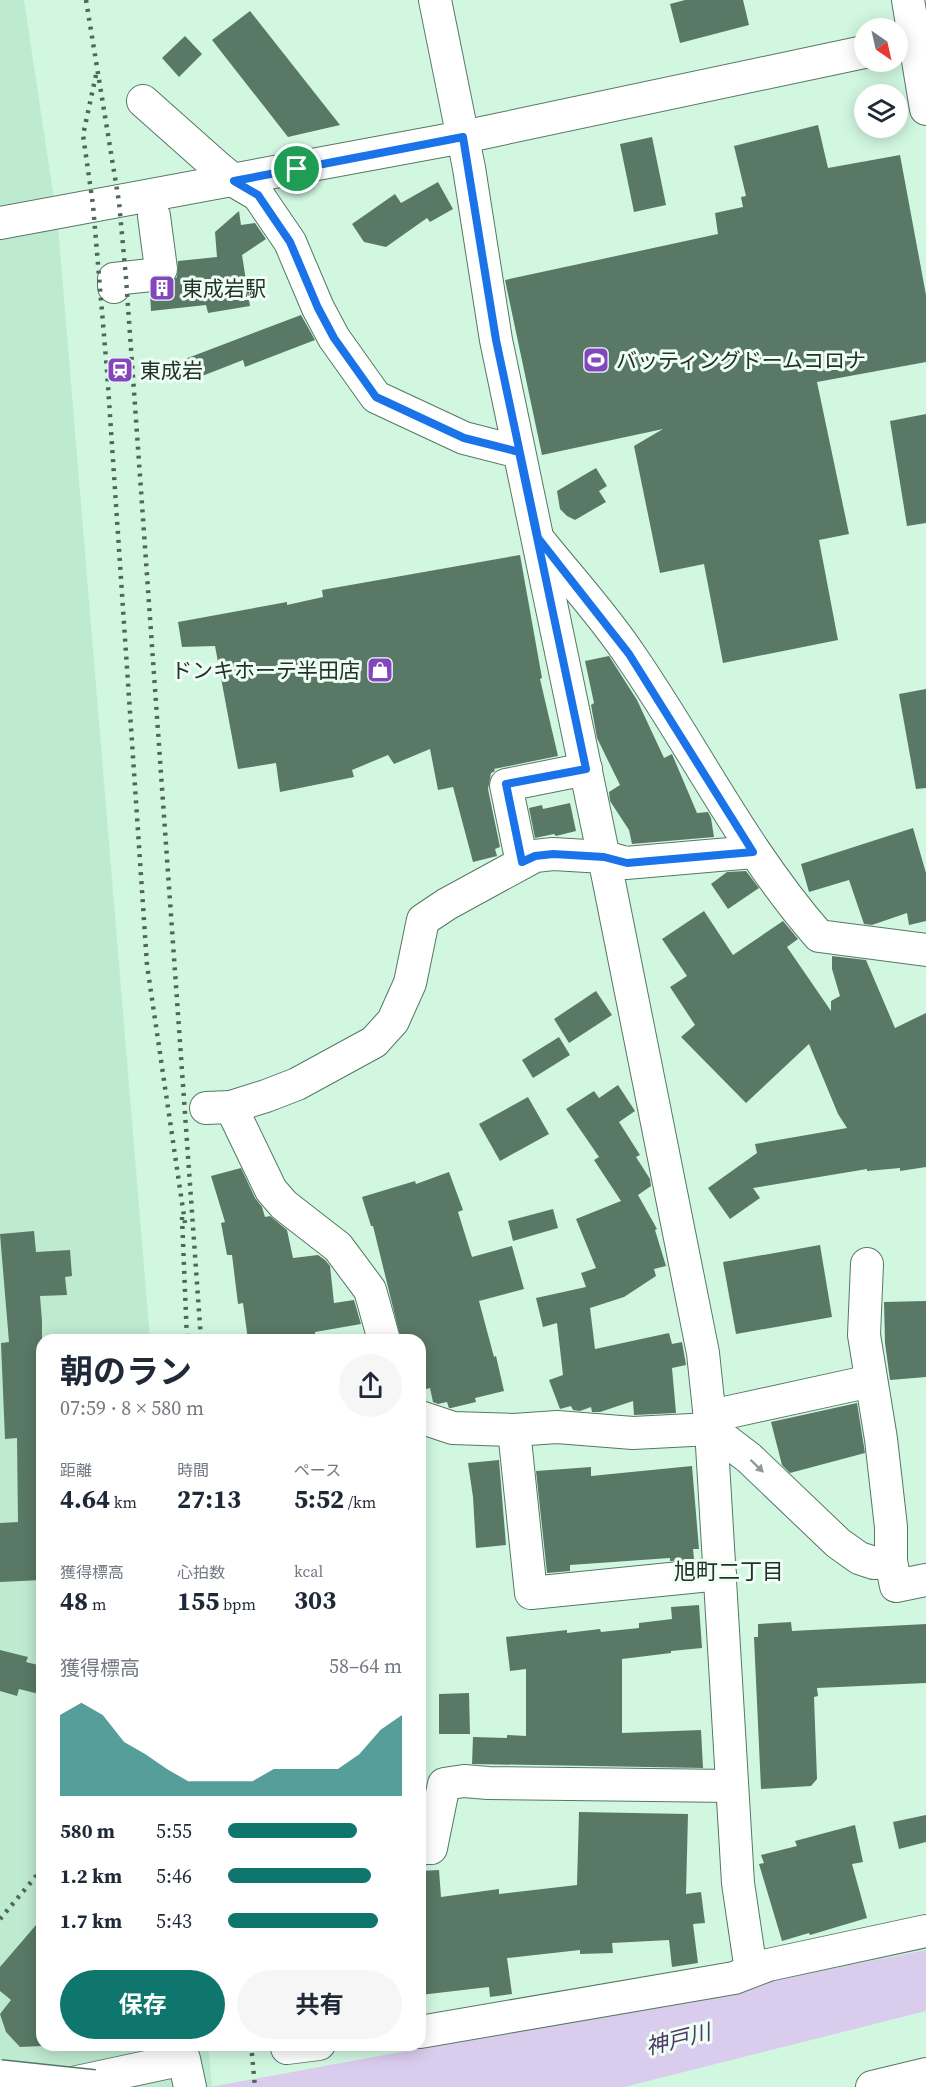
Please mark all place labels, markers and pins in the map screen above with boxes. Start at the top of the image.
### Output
pin [271,143,322,194]
building icon: 東成岩駅 [147,273,177,303]
place label: 東成岩駅 [182,274,266,303]
sports icon: バッティングドームコロナ [581,345,611,375]
place label: バッティングドームコロナ [616,346,866,375]
station icon: 東成岩 [105,355,135,385]
place label: 東成岩 [140,356,203,385]
shop icon: ドンキホーテ半田店 [365,655,395,685]
place label: ドンキホーテ半田店 [171,656,360,685]

